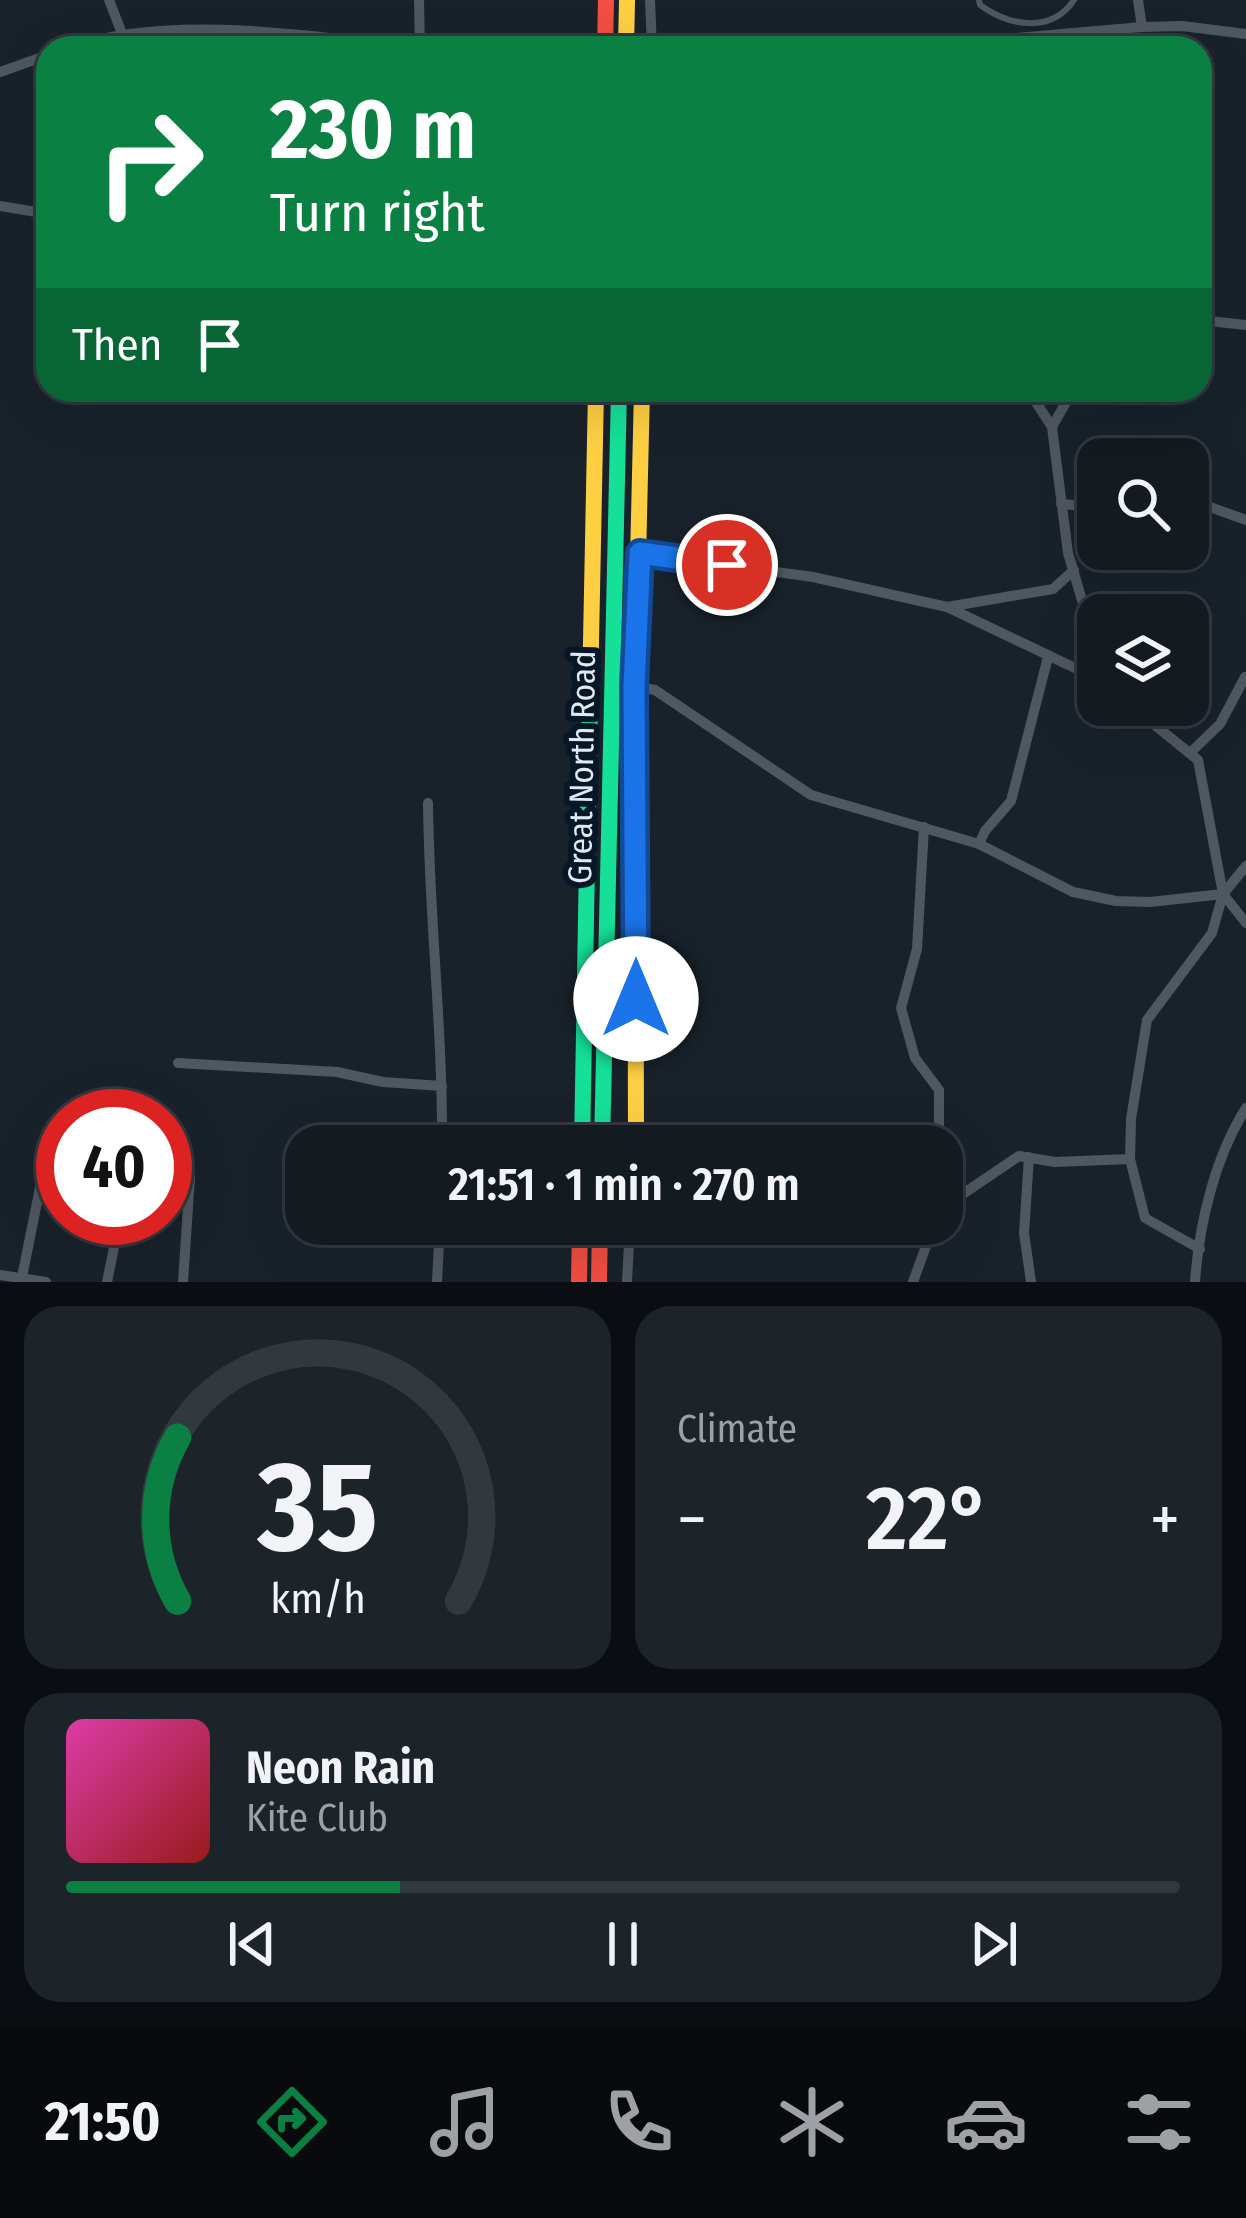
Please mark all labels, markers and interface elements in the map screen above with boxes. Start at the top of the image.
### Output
text: 230 m [270,79,476,180]
icon: right [72,84,228,240]
text: Turn right [270,181,485,245]
icon: arrive [187,312,253,378]
text: Then [72,318,163,372]
map controls [1077,438,1209,726]
button: search [1077,438,1209,570]
pin [676,514,778,616]
icon: arrive [694,532,760,598]
button: layers [1077,594,1209,726]
street label: Great North Road [560,650,604,884]
position arrow [573,936,699,1062]
speed limit sign: 40 [36,1089,192,1245]
text: 21:51 · 1 min · 270 m [448,1158,800,1212]
text: Climate [677,1406,797,1452]
text: 35 [256,1433,378,1583]
text: 22° [866,1465,991,1573]
text: − [677,1480,707,1559]
text: + [1150,1480,1180,1559]
text: km/h [270,1572,365,1623]
text: Neon Rain [246,1741,435,1795]
text: Kite Club [246,1795,388,1841]
icon: previous [219,1911,285,1977]
icon: pause [590,1911,656,1977]
icon: next [961,1911,1027,1977]
icon: directions [250,2080,334,2164]
icon: music [423,2080,507,2164]
icon: phone [597,2080,681,2164]
icon: climate [770,2080,854,2164]
icon: car [944,2080,1028,2164]
icon: filters [1117,2080,1201,2164]
text: 21:50 [45,2090,160,2154]

